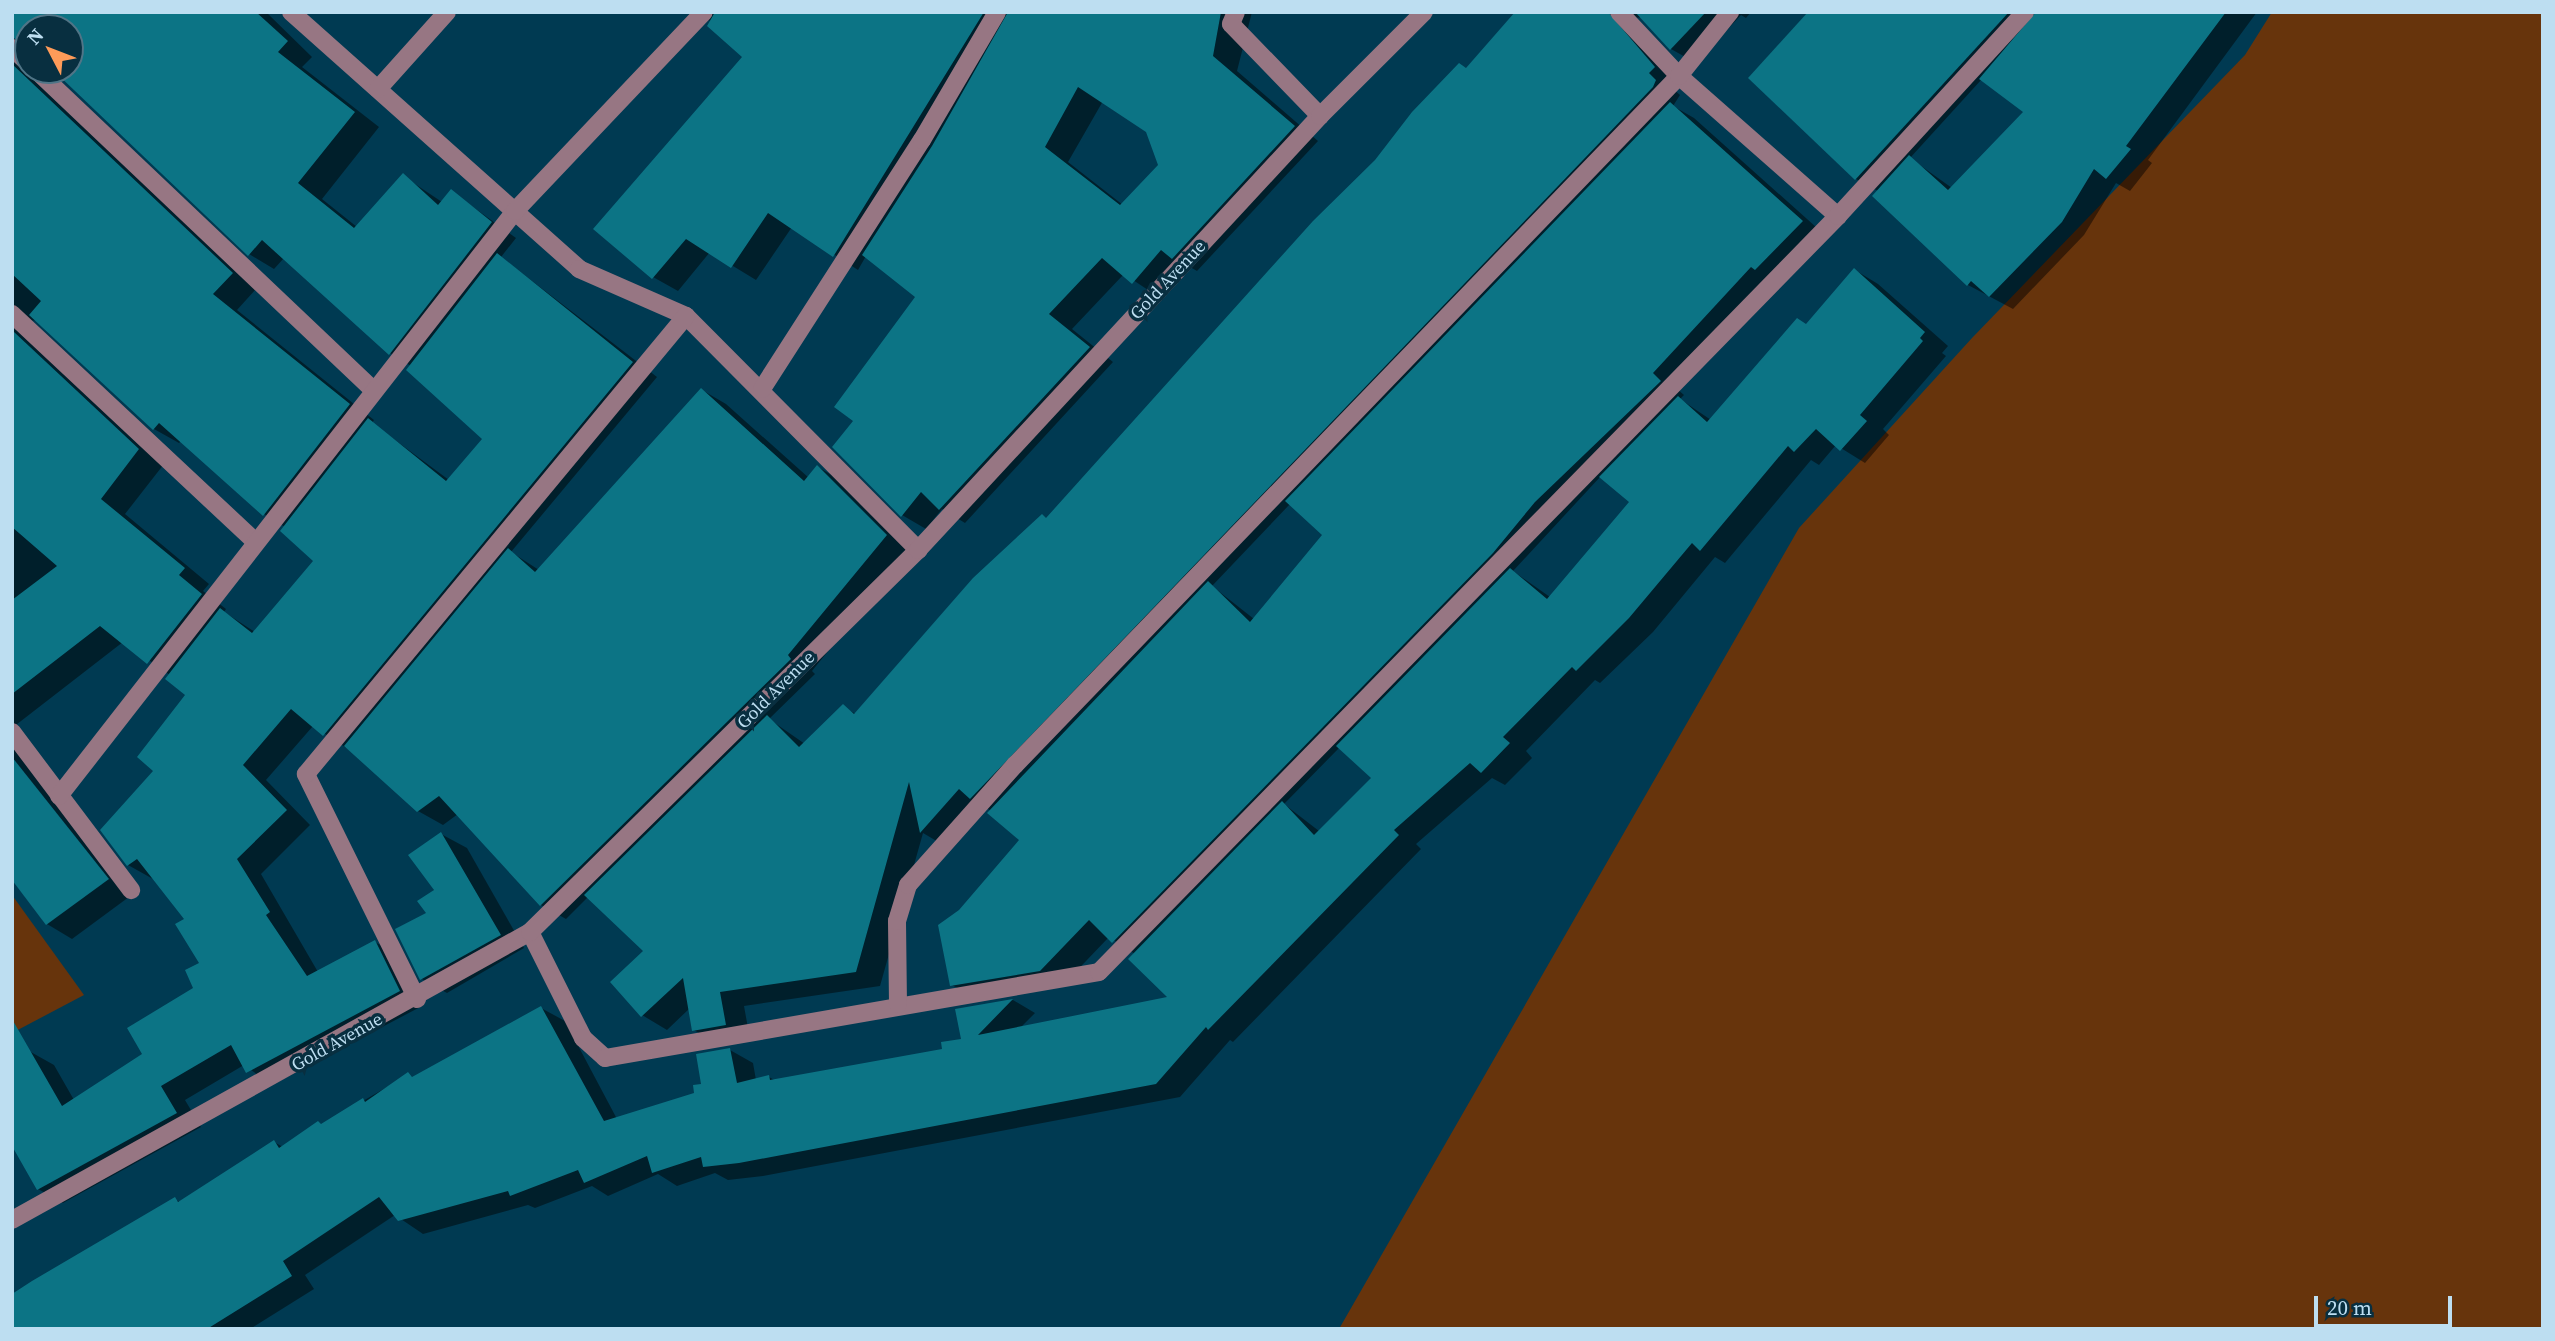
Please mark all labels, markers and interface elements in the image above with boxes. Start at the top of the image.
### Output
north arrow [14,14,84,84]
text: N [21,22,49,50]
street label: Gold Avenue [1126,236,1210,324]
street label: Gold Avenue [733,647,819,733]
street label: Gold Avenue [288,1008,386,1076]
scale bar [2317,1282,2455,1326]
text: 20 m [2327,1293,2372,1322]

